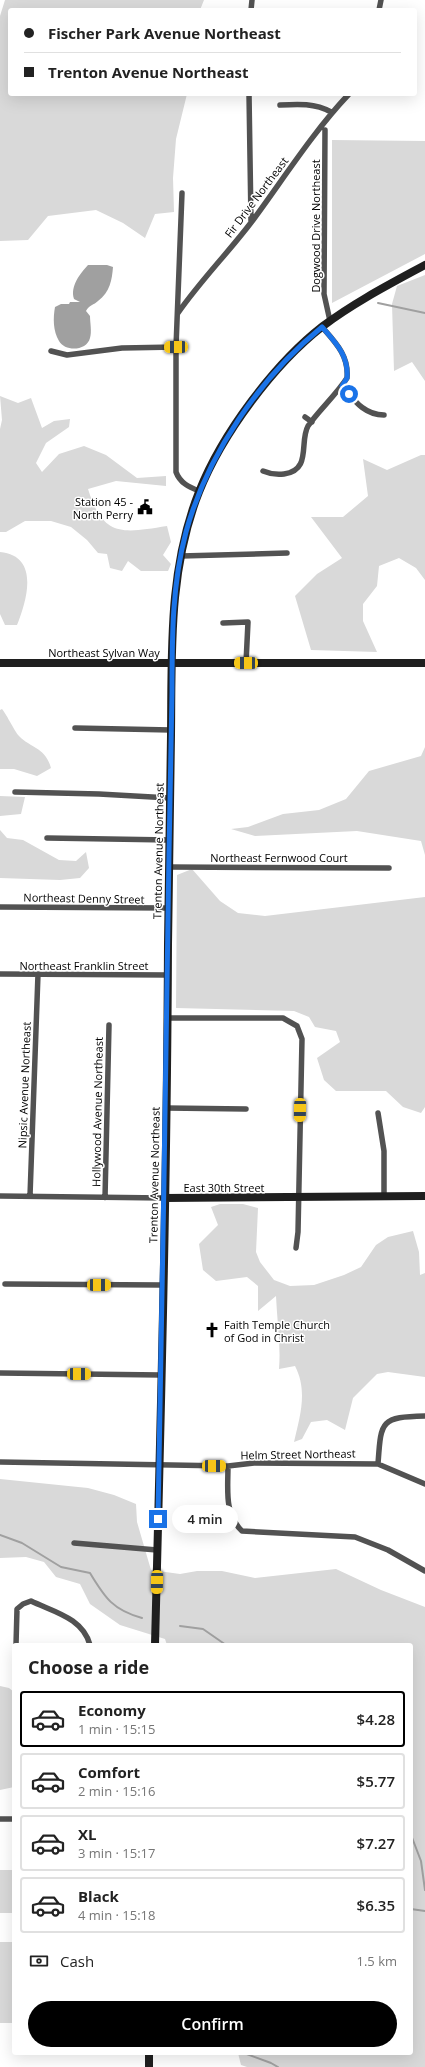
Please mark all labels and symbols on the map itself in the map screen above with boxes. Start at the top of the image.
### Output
street label: Fir Drive Northeast [221,154,291,240]
street label: Dogwood Drive Northeast [308,159,323,293]
car [164,341,188,353]
route start [340,385,358,403]
place label: Station 45 - North Perry [73,494,133,522]
public building icon: Station 45 - North Perry [136,498,154,516]
street label: Northeast Sylvan Way [48,645,160,660]
car [234,657,258,669]
street label: Trenton Avenue Northeast [149,783,167,919]
street label: Northeast Fernwood Court [210,850,348,865]
street label: Northeast Denny Street [23,889,145,907]
street label: Northeast Franklin Street [19,958,149,973]
street label: Nipsic Avenue Northeast [14,1021,34,1149]
street label: Hollywood Avenue Northeast [88,1037,106,1187]
car [294,1098,306,1122]
street label: Trenton Avenue Northeast [145,1107,163,1243]
street label: East 30th Street [183,1180,265,1195]
car [87,1279,111,1291]
place label: Faith Temple Church of God in Christ [224,1317,330,1345]
church icon: Faith Temple Church of God in Christ [203,1321,221,1339]
car [67,1368,91,1380]
street label: Helm Street Northeast [240,1445,356,1463]
car [202,1460,226,1472]
callout: 4 min [172,1505,238,1533]
route end [149,1510,167,1528]
car [151,1570,163,1594]

